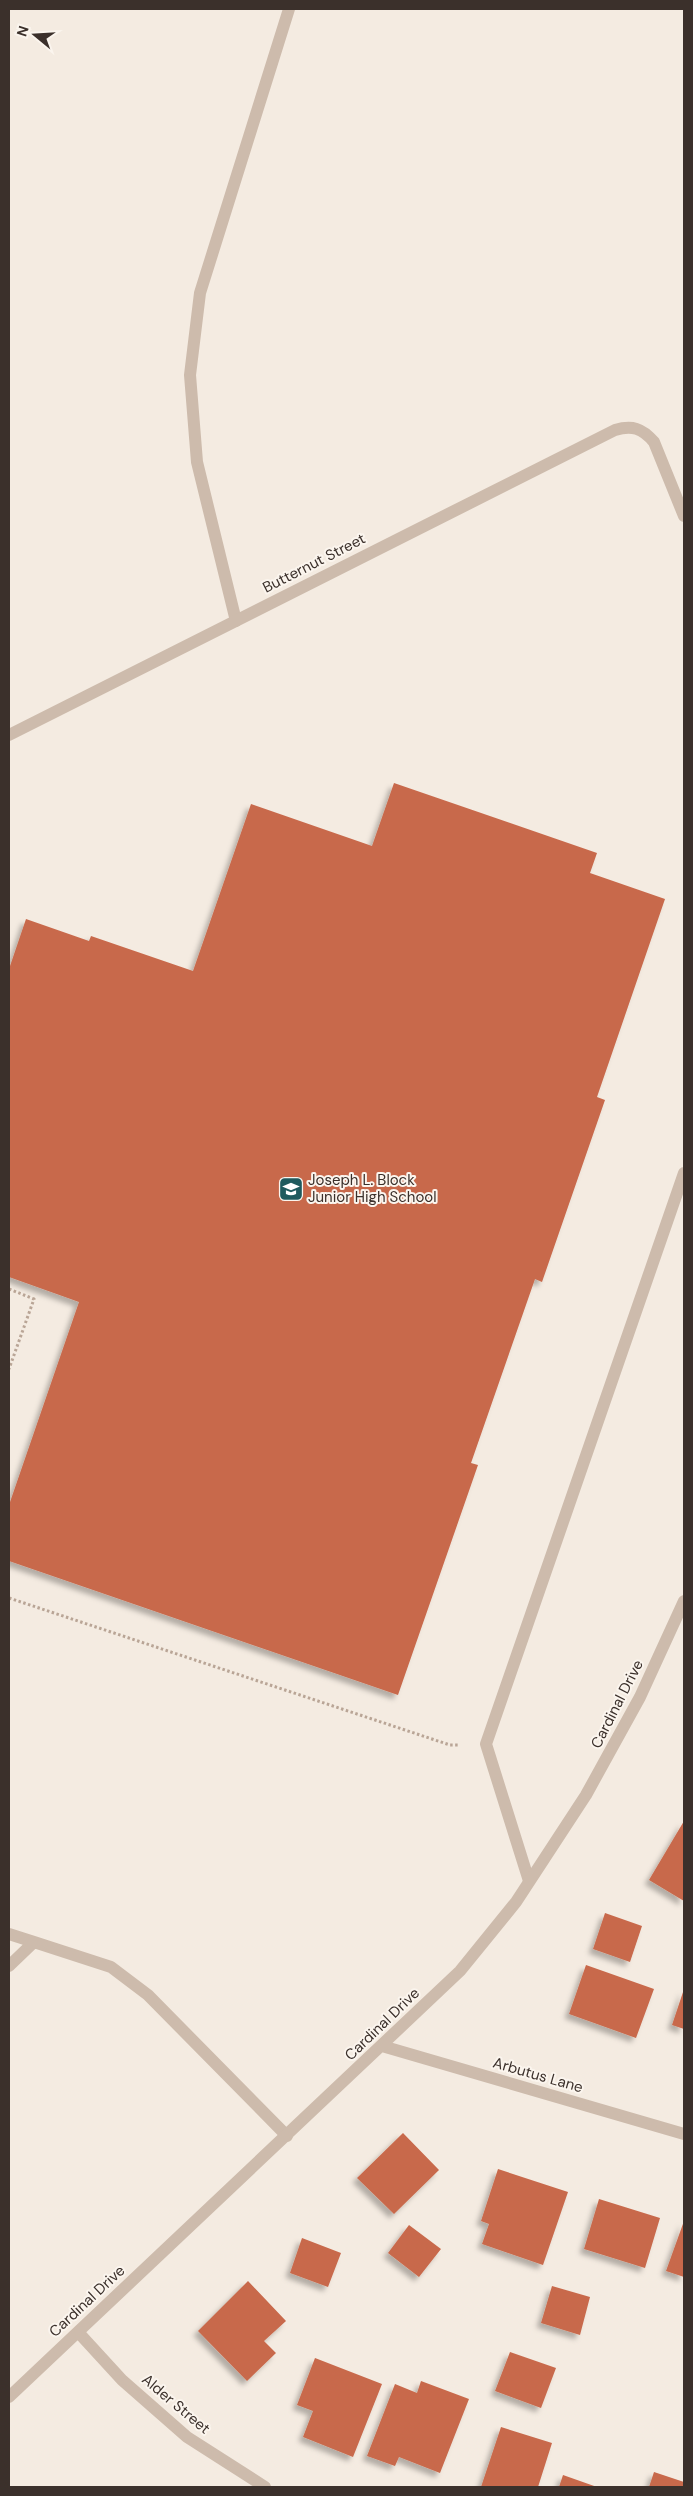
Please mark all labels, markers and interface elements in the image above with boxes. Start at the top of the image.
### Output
north arrow [10,10,60,60]
text: N [12,23,33,39]
street label: Butternut Street [259,528,369,598]
place label: Joseph L. Block Junior High School [308,1170,437,1207]
school or university icon: Joseph L. Block Junior High School [278,1176,304,1202]
street label: Cardinal Drive [586,1656,648,1752]
street label: Cardinal Drive [340,1983,424,2065]
street label: Arbutus Lane [491,2053,585,2097]
street label: Cardinal Drive [45,2261,129,2341]
street label: Alder Street [138,2370,214,2439]

